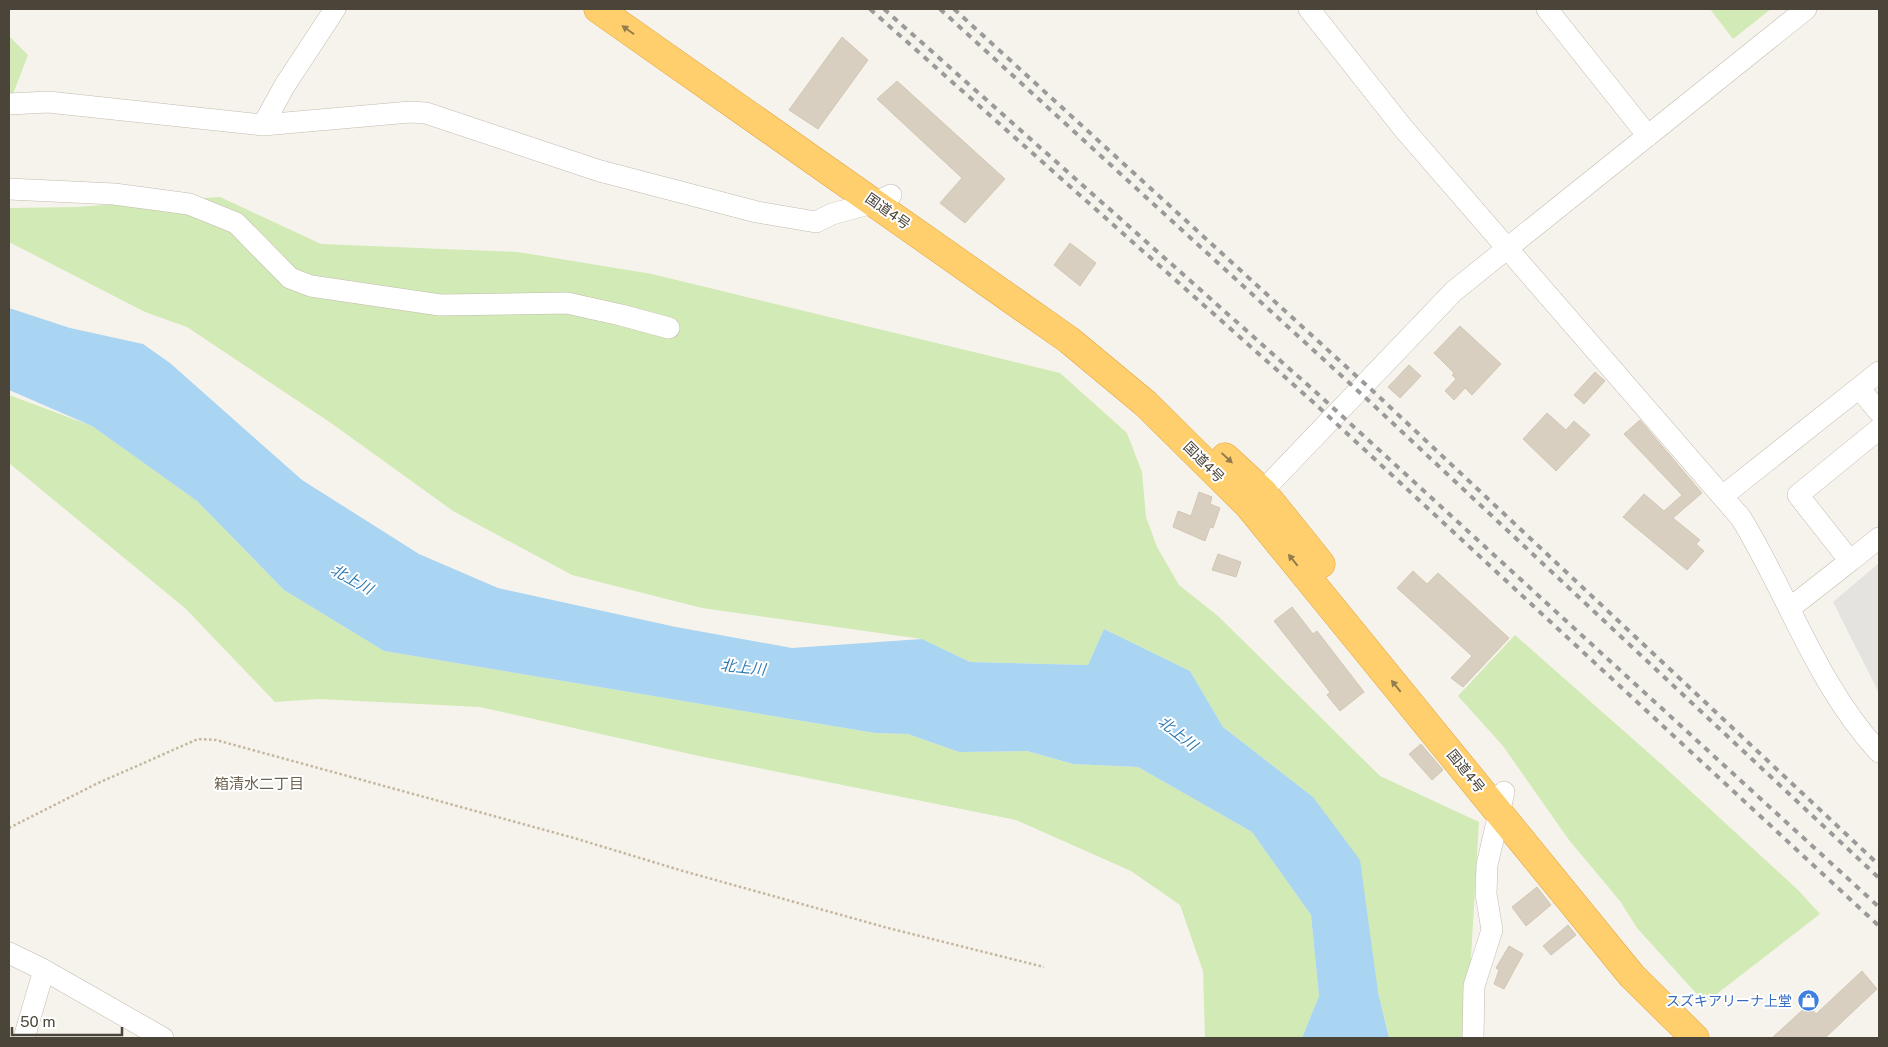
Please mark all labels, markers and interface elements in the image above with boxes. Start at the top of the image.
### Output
one-way arrow [621,25,635,35]
street label: 国道4号 [863,190,913,232]
street label: 国道4号 [1180,438,1228,486]
one-way arrow [1220,452,1232,464]
one-way arrow [1288,554,1299,567]
water label: 北上川 [328,561,378,598]
water label: 北上川 [720,656,768,678]
one-way arrow [1391,680,1402,693]
water label: 北上川 [1155,712,1203,755]
street label: 国道4号 [1444,746,1488,796]
district label: 箱清水二丁目 [214,775,304,792]
shop icon: スズキアリーナ上堂 [1796,989,1820,1013]
place label: スズキアリーナ上堂 [1666,993,1792,1009]
scale bar [12,1004,122,1036]
text: 50 m [20,1013,55,1030]

